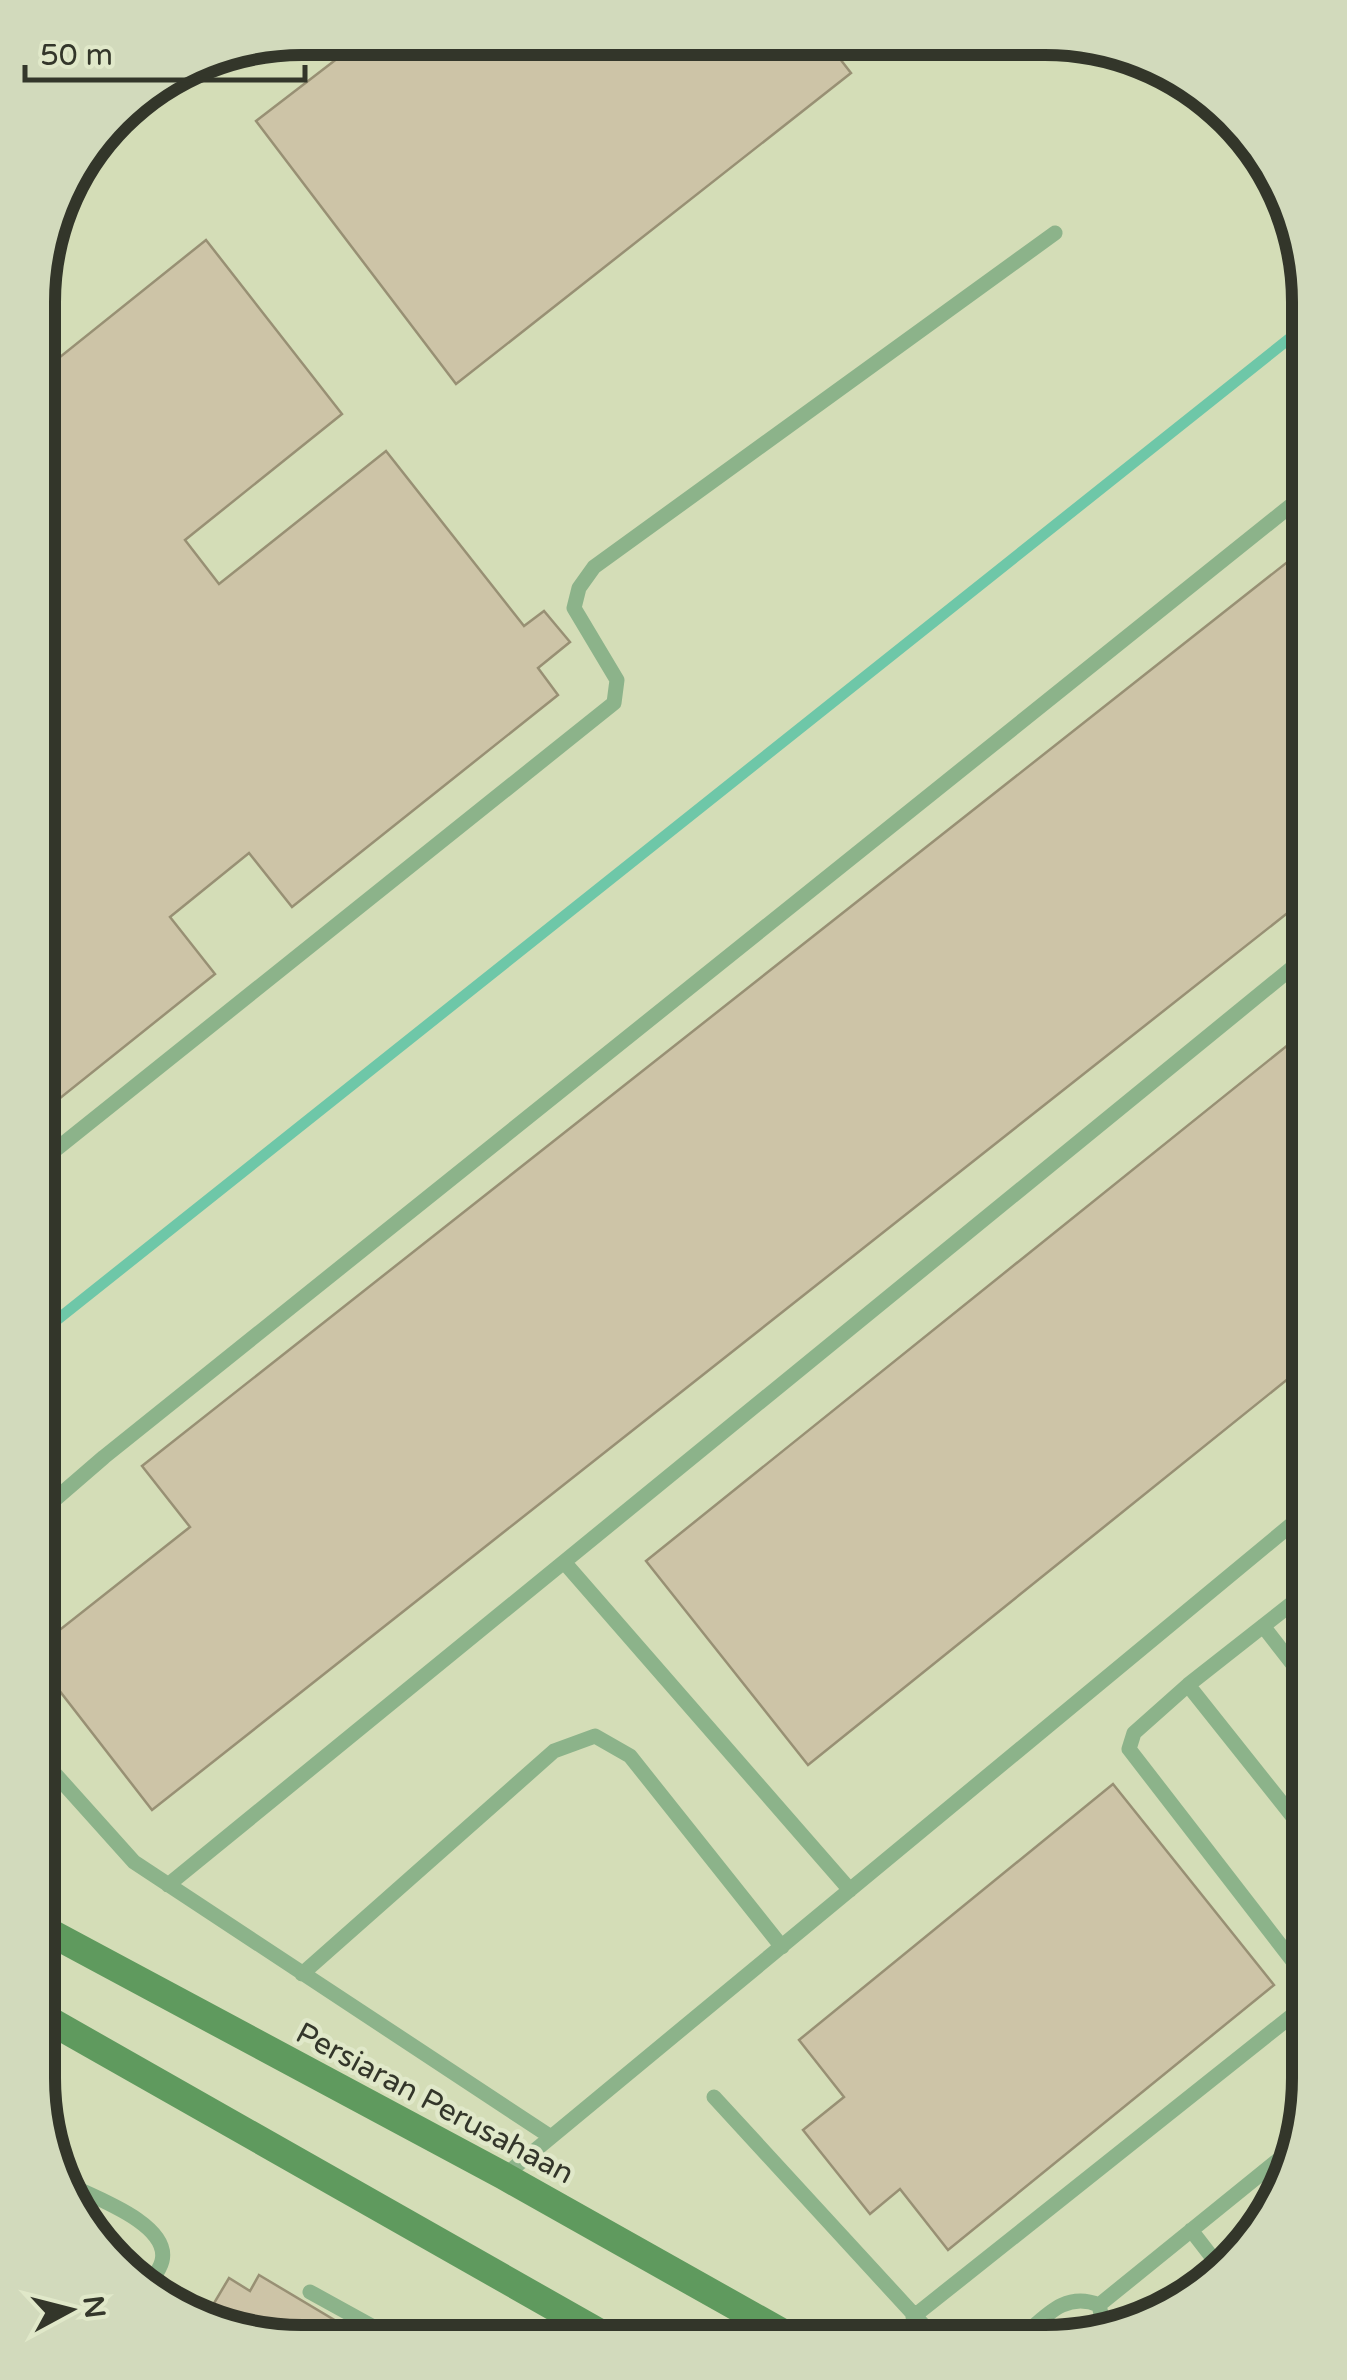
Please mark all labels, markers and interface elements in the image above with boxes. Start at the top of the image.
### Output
scale bar [25,20,305,82]
text: 50 m [40,37,113,74]
street label: Persiaran Perusahaan [289,2014,580,2192]
north arrow [20,2260,120,2360]
text: N [76,2294,112,2320]

